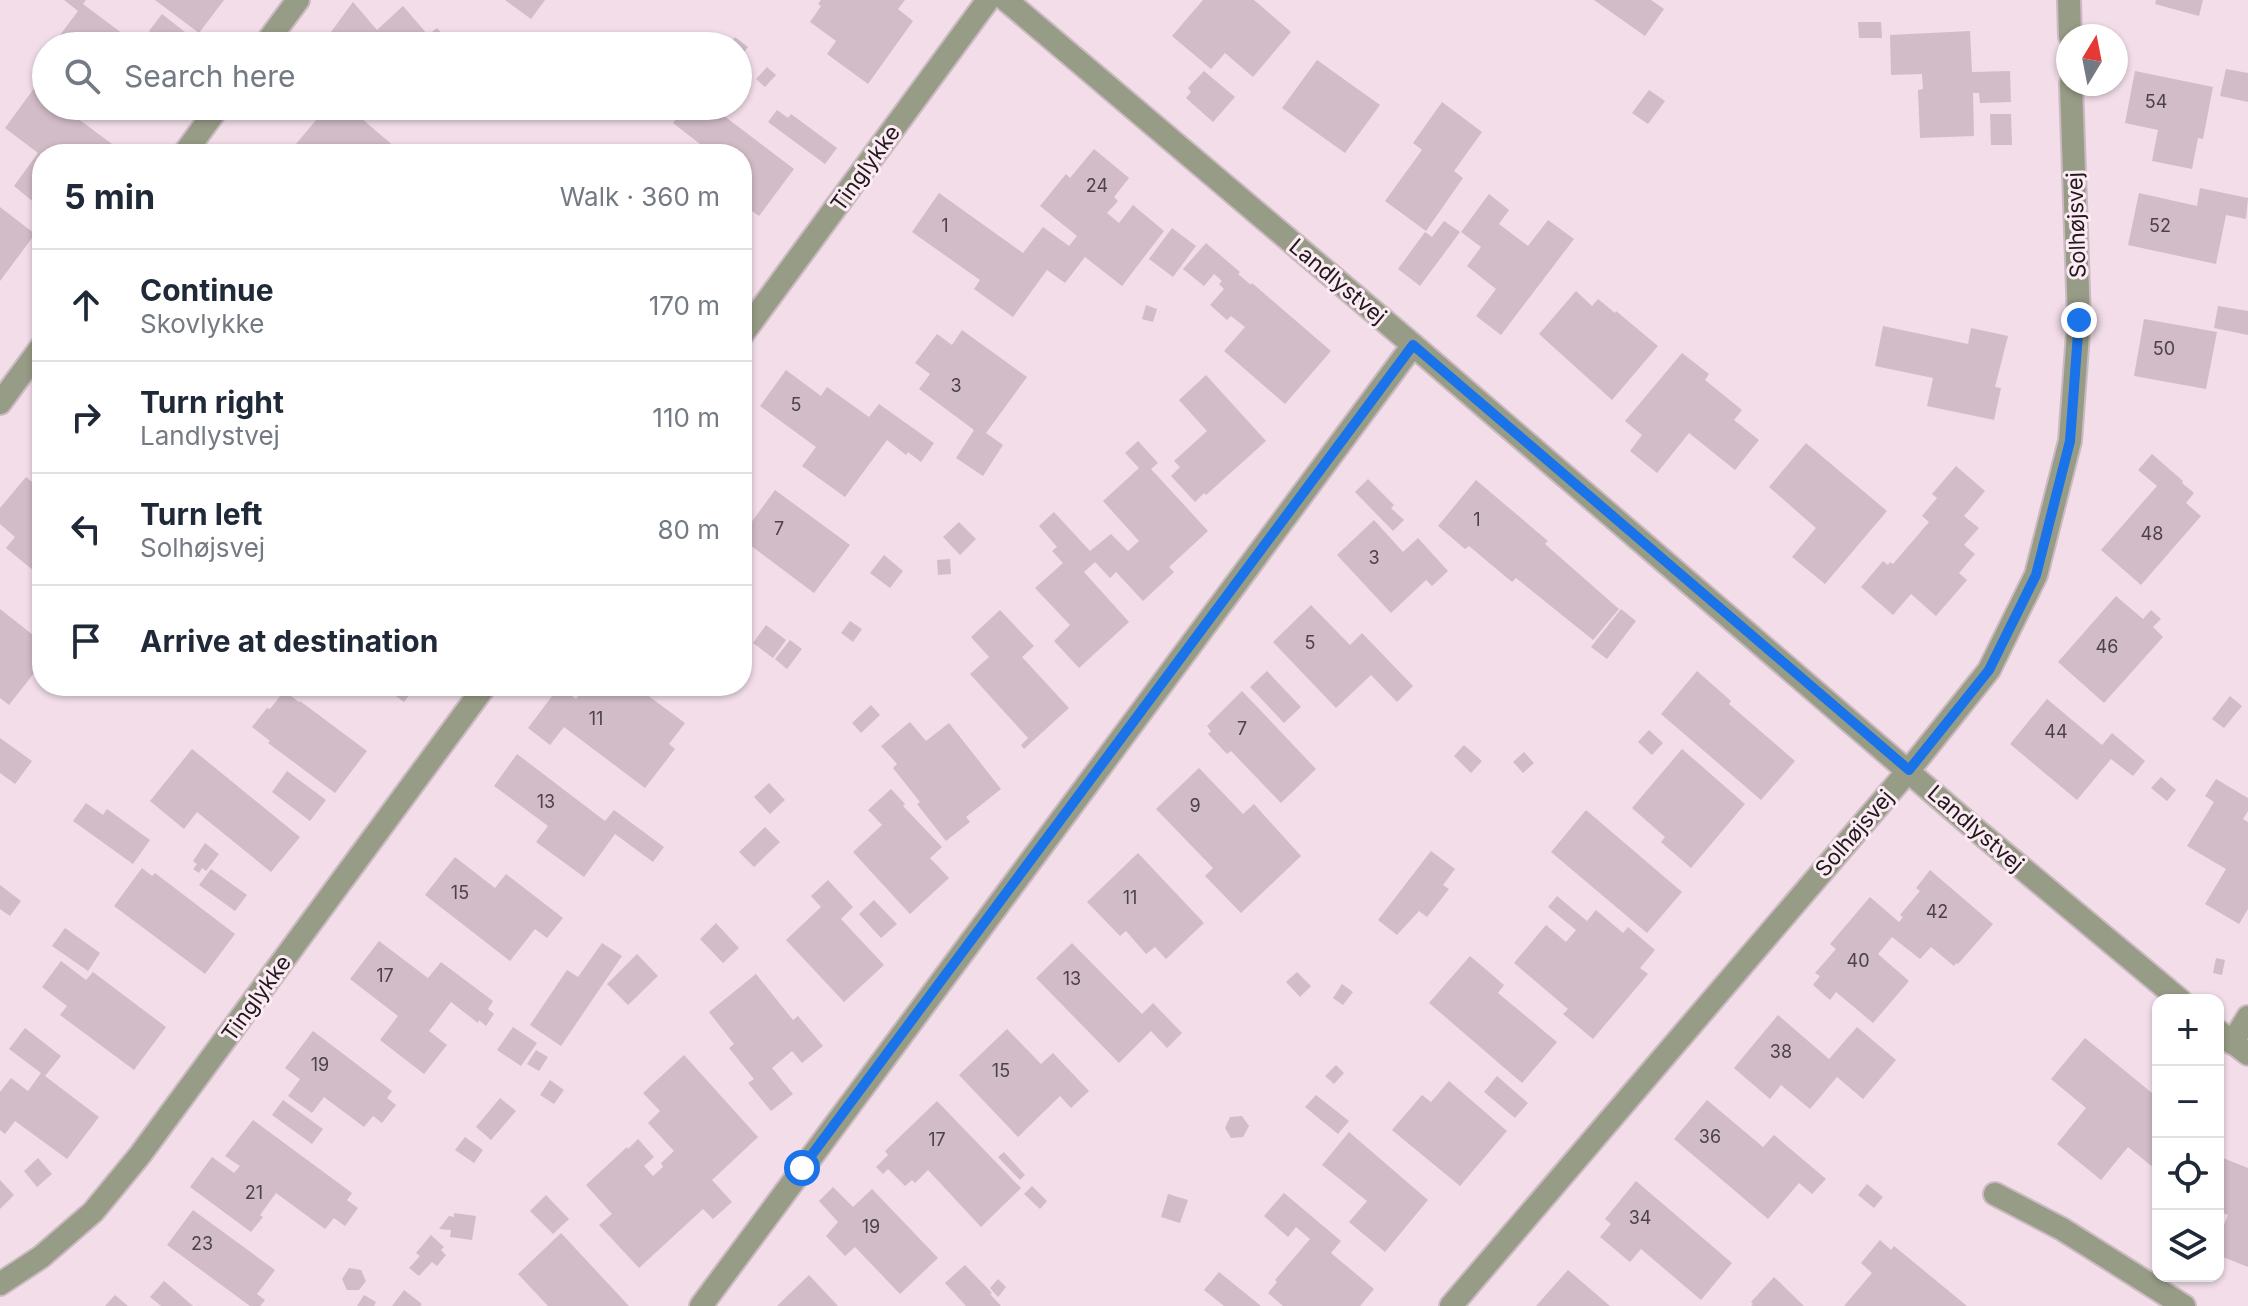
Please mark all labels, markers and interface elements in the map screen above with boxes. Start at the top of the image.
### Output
north arrow [2056,24,2128,96]
search box [32,32,752,120]
icon: search [60,54,104,98]
text: Search here [124,58,296,94]
house number: 54 [2145,91,2167,112]
street label: Tinglykke [825,120,905,216]
street label: Solhøjsvej [2061,172,2091,278]
house number: 24 [1086,175,1108,196]
text: 5 min [64,176,155,217]
text: Walk · 360 m [560,181,720,212]
house number: 1 [941,215,949,236]
house number: 52 [2149,215,2171,236]
street label: Landlystvej [1284,233,1392,329]
text: Continue [140,272,274,308]
icon: ahead [64,283,108,327]
text: 170 m [649,290,720,321]
route end [2061,302,2097,338]
text: Skovlykke [140,308,264,339]
house number: 50 [2153,338,2175,359]
house number: 3 [950,375,962,396]
text: Turn right [140,384,284,420]
house number: 5 [791,394,801,415]
icon: right [64,395,108,439]
text: 110 m [652,402,720,433]
text: Landlystvej [140,420,280,451]
text: Turn left [140,496,262,532]
icon: left [64,507,108,551]
house number: 1 [1473,509,1481,530]
text: 80 m [657,514,720,545]
house number: 7 [774,518,784,539]
house number: 48 [2141,523,2163,544]
text: Solhøjsvej [140,532,265,563]
house number: 3 [1368,547,1380,568]
icon: arrive [64,619,108,663]
text: Arrive at destination [140,623,438,659]
house number: 5 [1305,632,1315,653]
house number: 46 [2096,636,2118,657]
house number: 11 [589,708,603,729]
house number: 7 [1237,718,1247,739]
house number: 44 [2044,721,2068,742]
street label: Landlystvej [1923,779,2029,877]
street label: Solhøjsvej [1809,785,1899,881]
house number: 13 [537,791,555,812]
house number: 9 [1189,795,1201,816]
house number: 15 [451,882,469,903]
house number: 11 [1123,887,1137,908]
house number: 42 [1926,901,1948,922]
street label: Tinglykke [216,950,296,1046]
house number: 40 [1847,950,1869,971]
house number: 17 [376,965,394,986]
house number: 13 [1063,968,1081,989]
map controls [2152,994,2224,1282]
button: + [2152,994,2224,1066]
house number: 38 [1770,1041,1792,1062]
house number: 19 [311,1054,329,1075]
house number: 15 [992,1060,1010,1081]
button: − [2152,1066,2224,1138]
house number: 36 [1699,1126,1721,1147]
house number: 17 [928,1129,946,1150]
button: locate [2152,1138,2224,1210]
route start [784,1150,820,1186]
house number: 21 [245,1182,263,1203]
house number: 34 [1629,1207,1651,1228]
button: layers [2152,1210,2224,1282]
house number: 19 [862,1216,880,1237]
house number: 23 [191,1233,213,1254]

